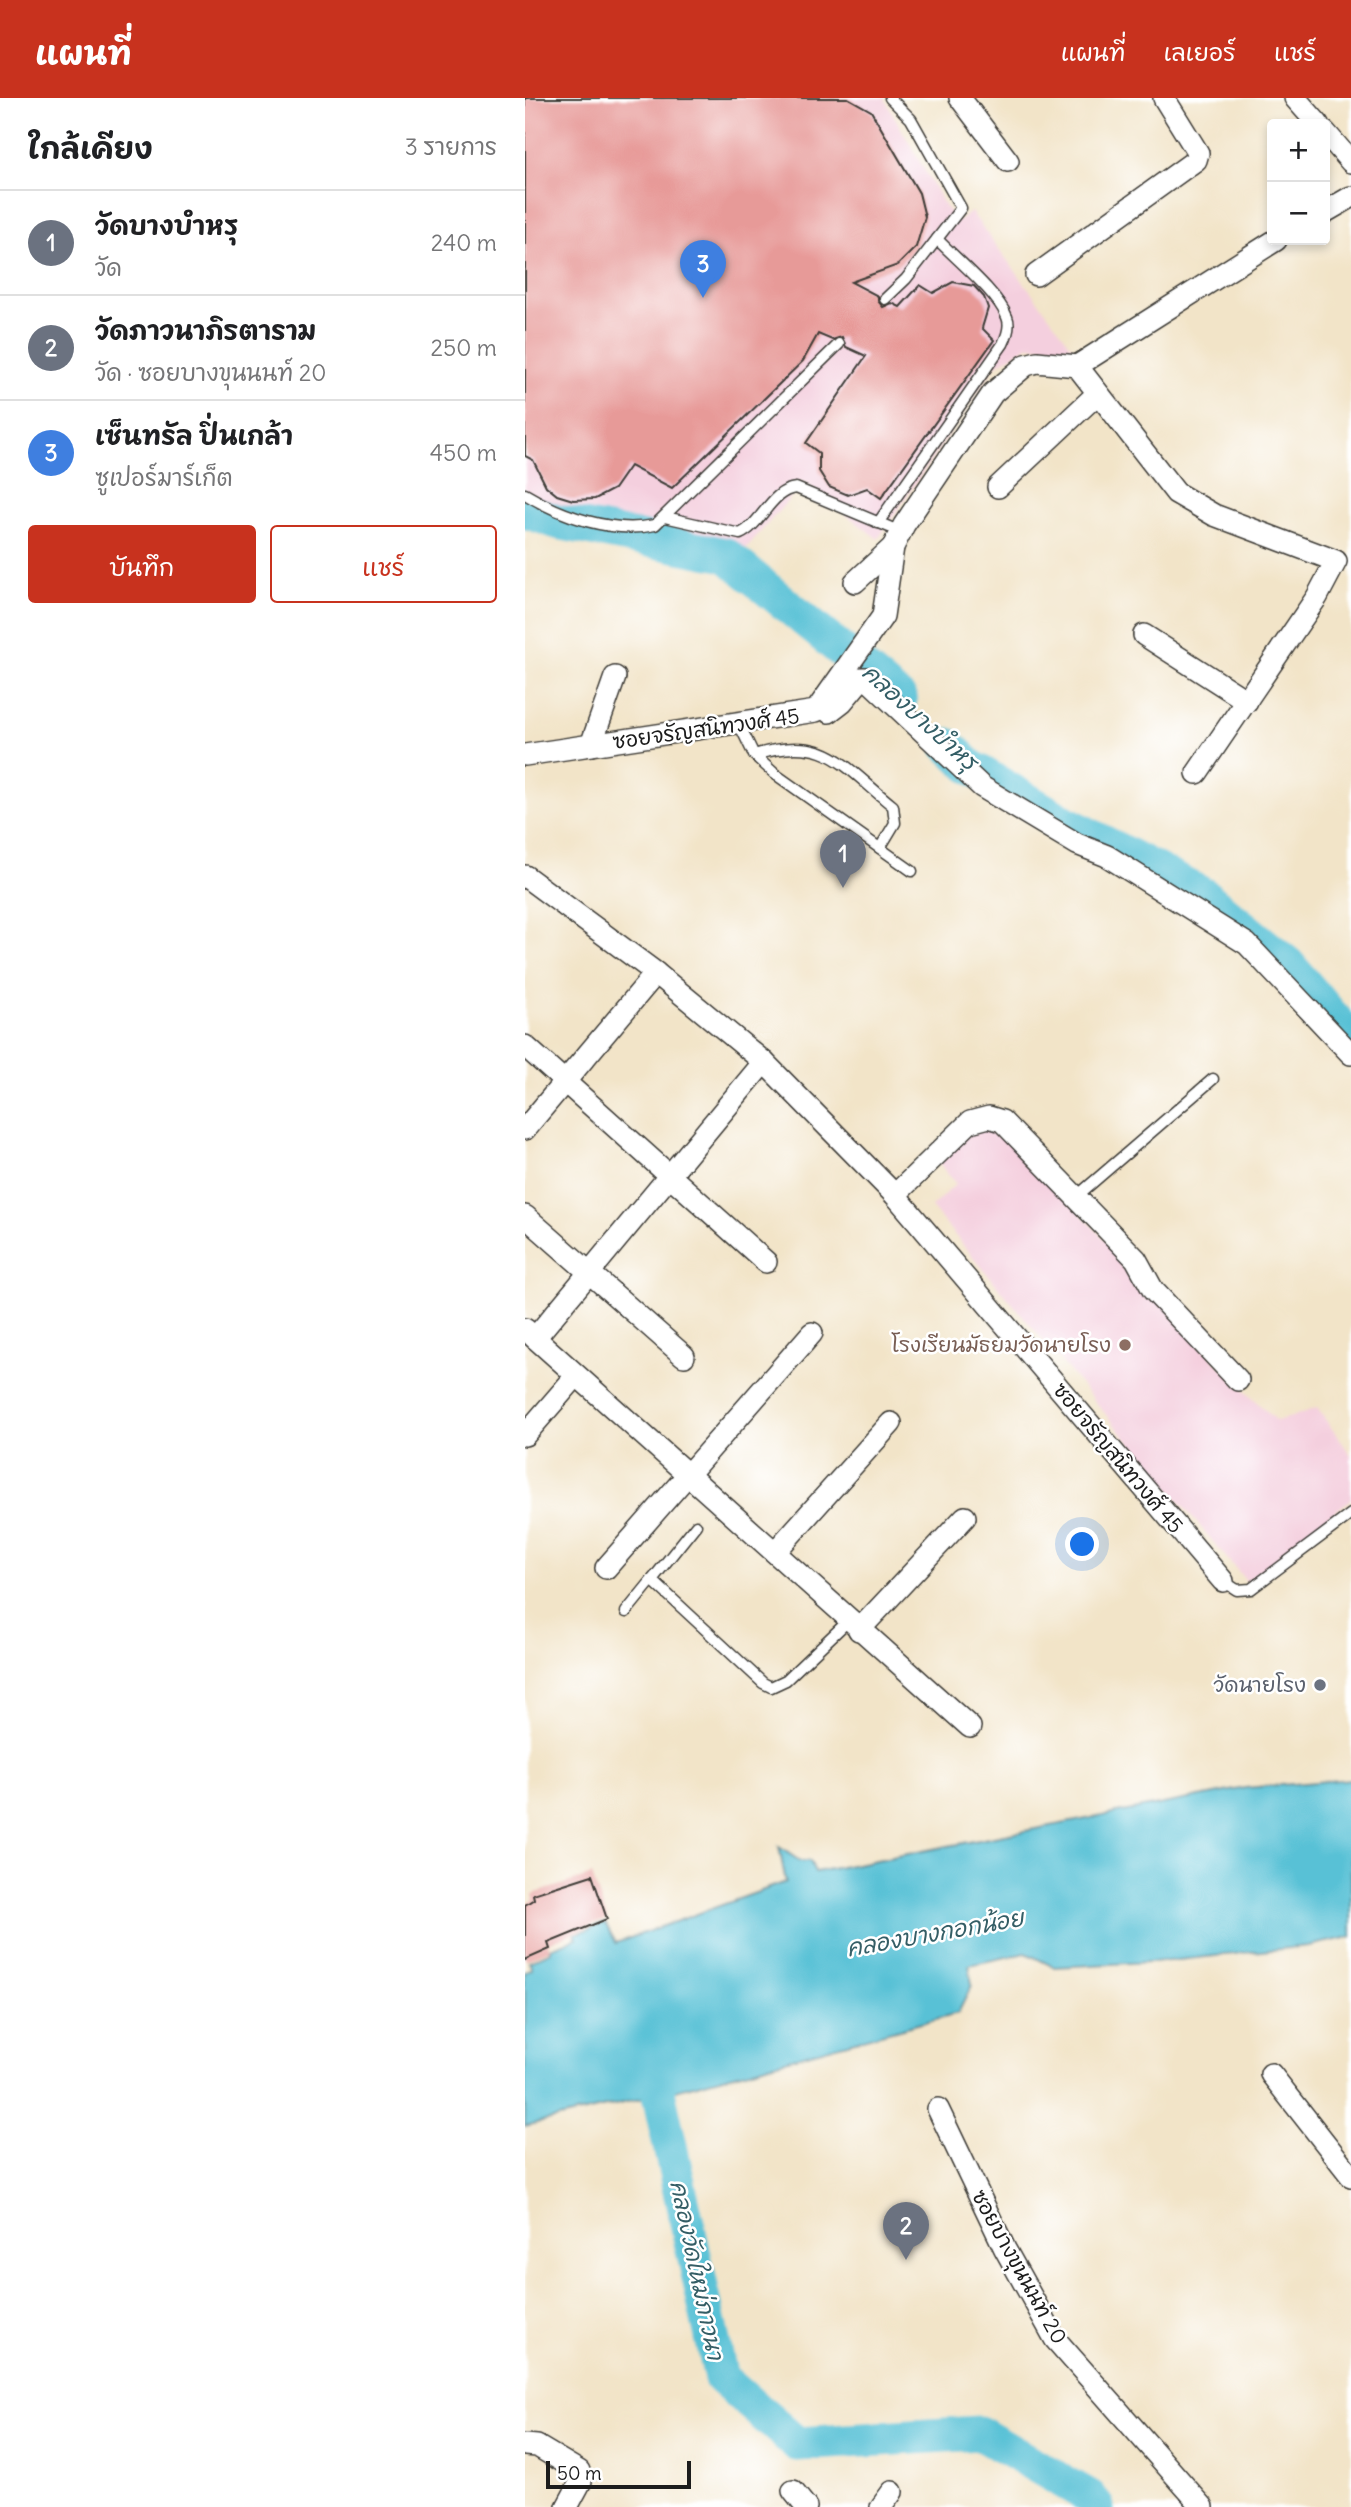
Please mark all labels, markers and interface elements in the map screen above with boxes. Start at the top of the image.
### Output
text: แผนที่ [35,32,132,74]
text: แผนที่ [1061,37,1126,67]
text: เลเยอร์ [1164,37,1236,67]
text: แชร์ [1274,37,1316,67]
map controls [1267,119,1330,245]
button: + [1267,119,1330,182]
text: ใกล้เคียง [28,129,153,167]
text: 3 รายการ [405,132,497,161]
button: − [1267,182,1330,245]
text: วัดบางบำหรุ [95,209,238,242]
text: 1 [46,228,56,257]
text: 240 m [431,228,497,257]
pin: 3 [680,240,726,298]
text: วัด [95,253,122,282]
text: วัดภาวนาภิรตาราม [95,314,316,347]
text: 2 [45,333,57,362]
text: 250 m [430,333,497,362]
text: วัด · ซอยบางขุนนนท์ 20 [95,358,326,387]
text: เซ็นทรัล ปิ่นเกล้า [95,419,293,452]
text: 3 [44,438,58,467]
text: 450 m [430,438,497,467]
text: ซูเปอร์มาร์เก็ต [95,463,233,492]
button: บันทึก [28,525,256,603]
button: แชร์ [270,525,497,603]
water label: คลองบางบำหรุ [855,657,986,780]
street label: ซอยจรัญสนิทวงศ์ 45 [611,702,801,755]
pin: 1 [820,830,866,888]
place label: โรงเรียนมัธยมวัดนายโรง [891,1331,1111,1358]
marker: โรงเรียนมัธยมวัดนายโรง [1117,1337,1133,1353]
street label: ซอยจรัญสนิทวงศ์ 45 [1047,1377,1189,1539]
your location [1065,1527,1099,1561]
place label: วัดนายโรง [1214,1671,1306,1698]
marker: วัดนายโรง [1312,1677,1328,1693]
water label: คลองบางกอกน้อย [844,1902,1028,1962]
water label: คลองวัดใหม่ภาวนา [664,2178,731,2364]
street label: ซอยบางขุนนนท์ 20 [963,2185,1073,2350]
pin: 2 [883,2202,929,2260]
scale bar [546,2458,691,2490]
text: 50 m [557,2461,602,2485]

